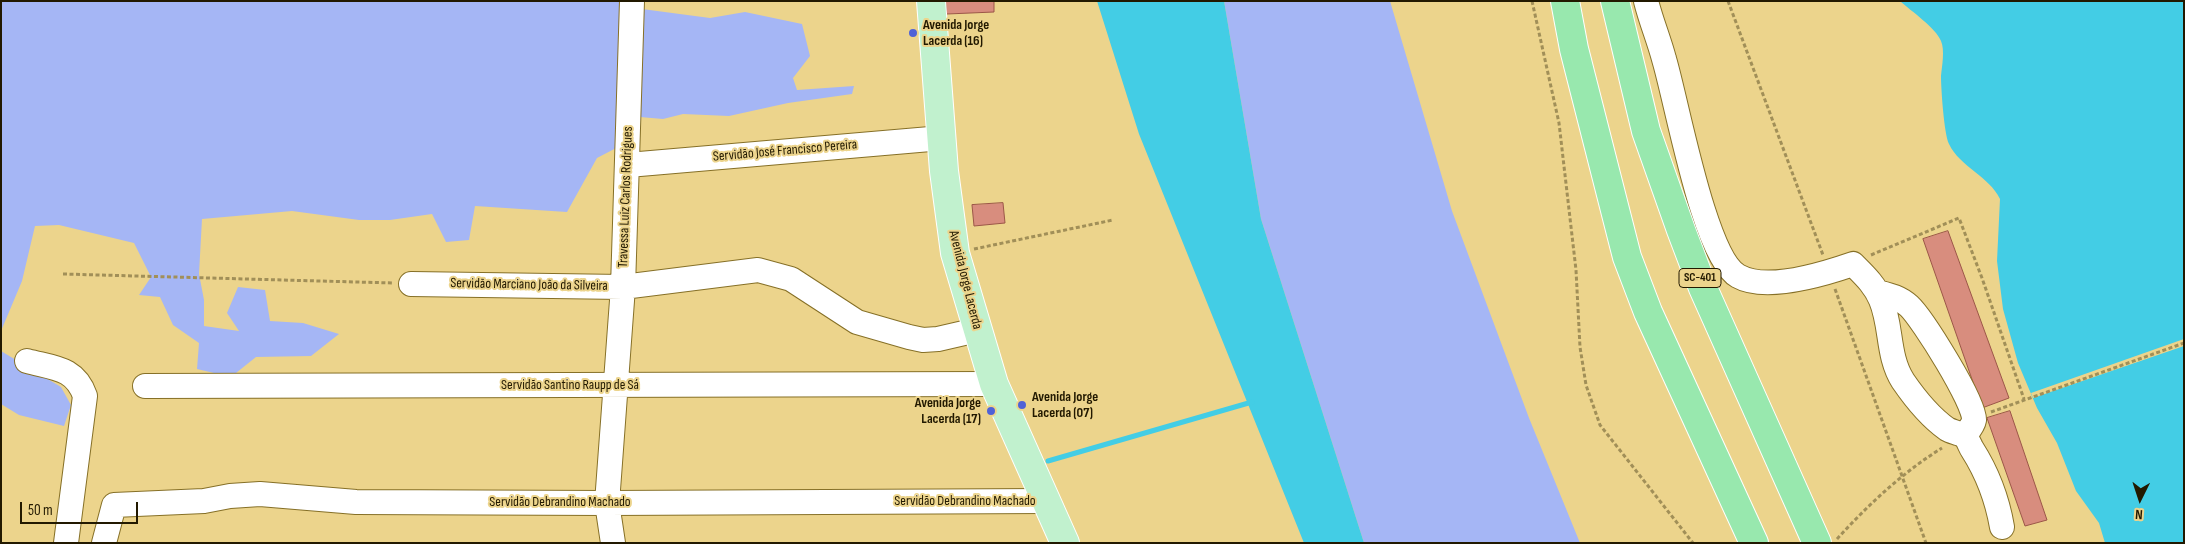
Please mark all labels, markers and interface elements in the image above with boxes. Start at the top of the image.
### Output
place label: Avenida Jorge Lacerda (16) [923,17,989,49]
marker: Avenida Jorge Lacerda (16) [907,27,919,39]
street label: Travessa Luiz Carlos Rodrigues [615,126,637,268]
street label: Servidão José Francisco Pereira [712,136,858,166]
street label: Avenida Jorge Lacerda [945,229,985,331]
road number: SC-401 [1679,268,1721,288]
street label: Servidão Marciano João da Silveira [450,275,608,295]
street label: Servidão Santino Raupp de Sá [501,377,639,393]
place label: Avenida Jorge Lacerda (07) [1032,389,1098,422]
place label: Avenida Jorge Lacerda (17) [915,395,981,428]
marker: Avenida Jorge Lacerda (07) [1016,399,1028,411]
marker: Avenida Jorge Lacerda (17) [985,405,997,417]
north arrow [2115,474,2165,524]
scale bar [22,492,140,524]
street label: Servidão Debrandino Machado [894,493,1036,509]
street label: Servidão Debrandino Machado [489,494,631,510]
text: 50 m [28,501,53,520]
text: N [2135,506,2143,523]

